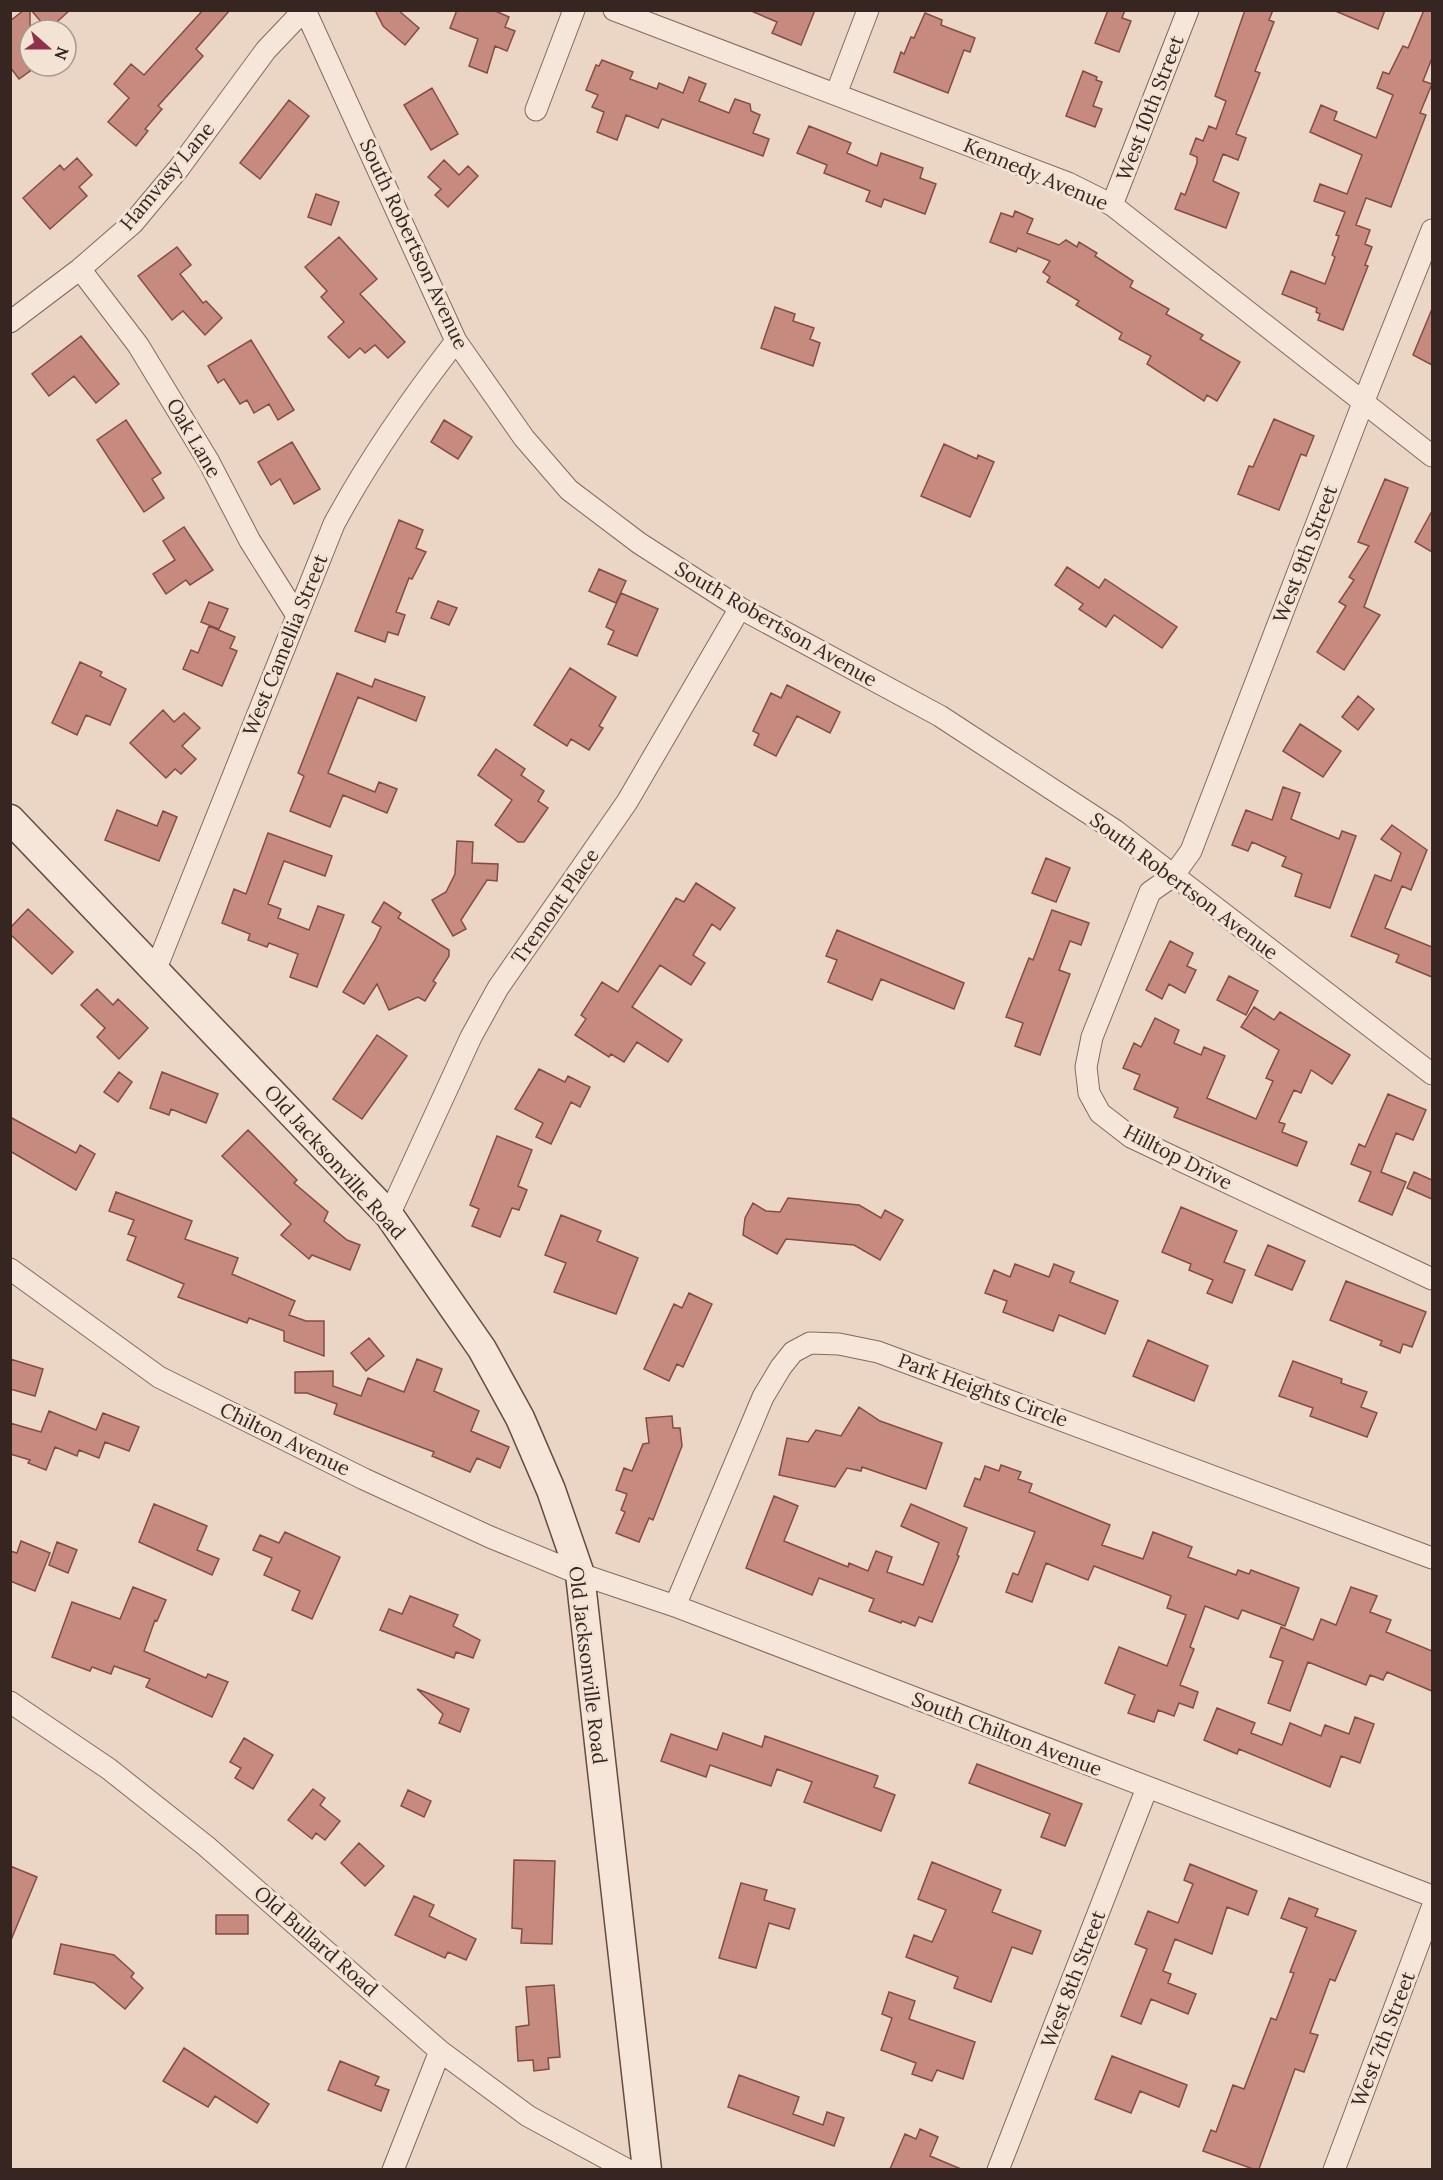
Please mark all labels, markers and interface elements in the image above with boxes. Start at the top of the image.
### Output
north arrow [18,18,78,78]
street label: West 10th Street [1110,31,1189,184]
text: N [50,44,74,63]
street label: Hamvasy Lane [114,116,219,235]
street label: Kennedy Avenue [960,132,1112,215]
street label: South Robertson Avenue [355,135,474,353]
street label: Oak Lane [162,394,227,482]
street label: West 9th Street [1267,481,1342,626]
street label: West Camellia Street [237,550,333,739]
street label: South Robertson Avenue [671,555,882,692]
street label: South Robertson Avenue [1085,807,1284,965]
street label: Tremont Place [505,843,604,968]
street label: Old Jacksonville Road [259,1079,411,1244]
street label: Hilltop Drive [1120,1118,1237,1195]
street label: Park Heights Circle [895,1347,1072,1432]
street label: Chilton Avenue [216,1396,355,1481]
street label: Old Jacksonville Road [564,1565,613,1765]
street label: South Chilton Avenue [909,1686,1106,1781]
street label: Old Bullard Road [249,1880,383,2001]
street label: West 8th Street [1035,1906,1110,2051]
street label: West 7th Street [1345,1967,1420,2110]

